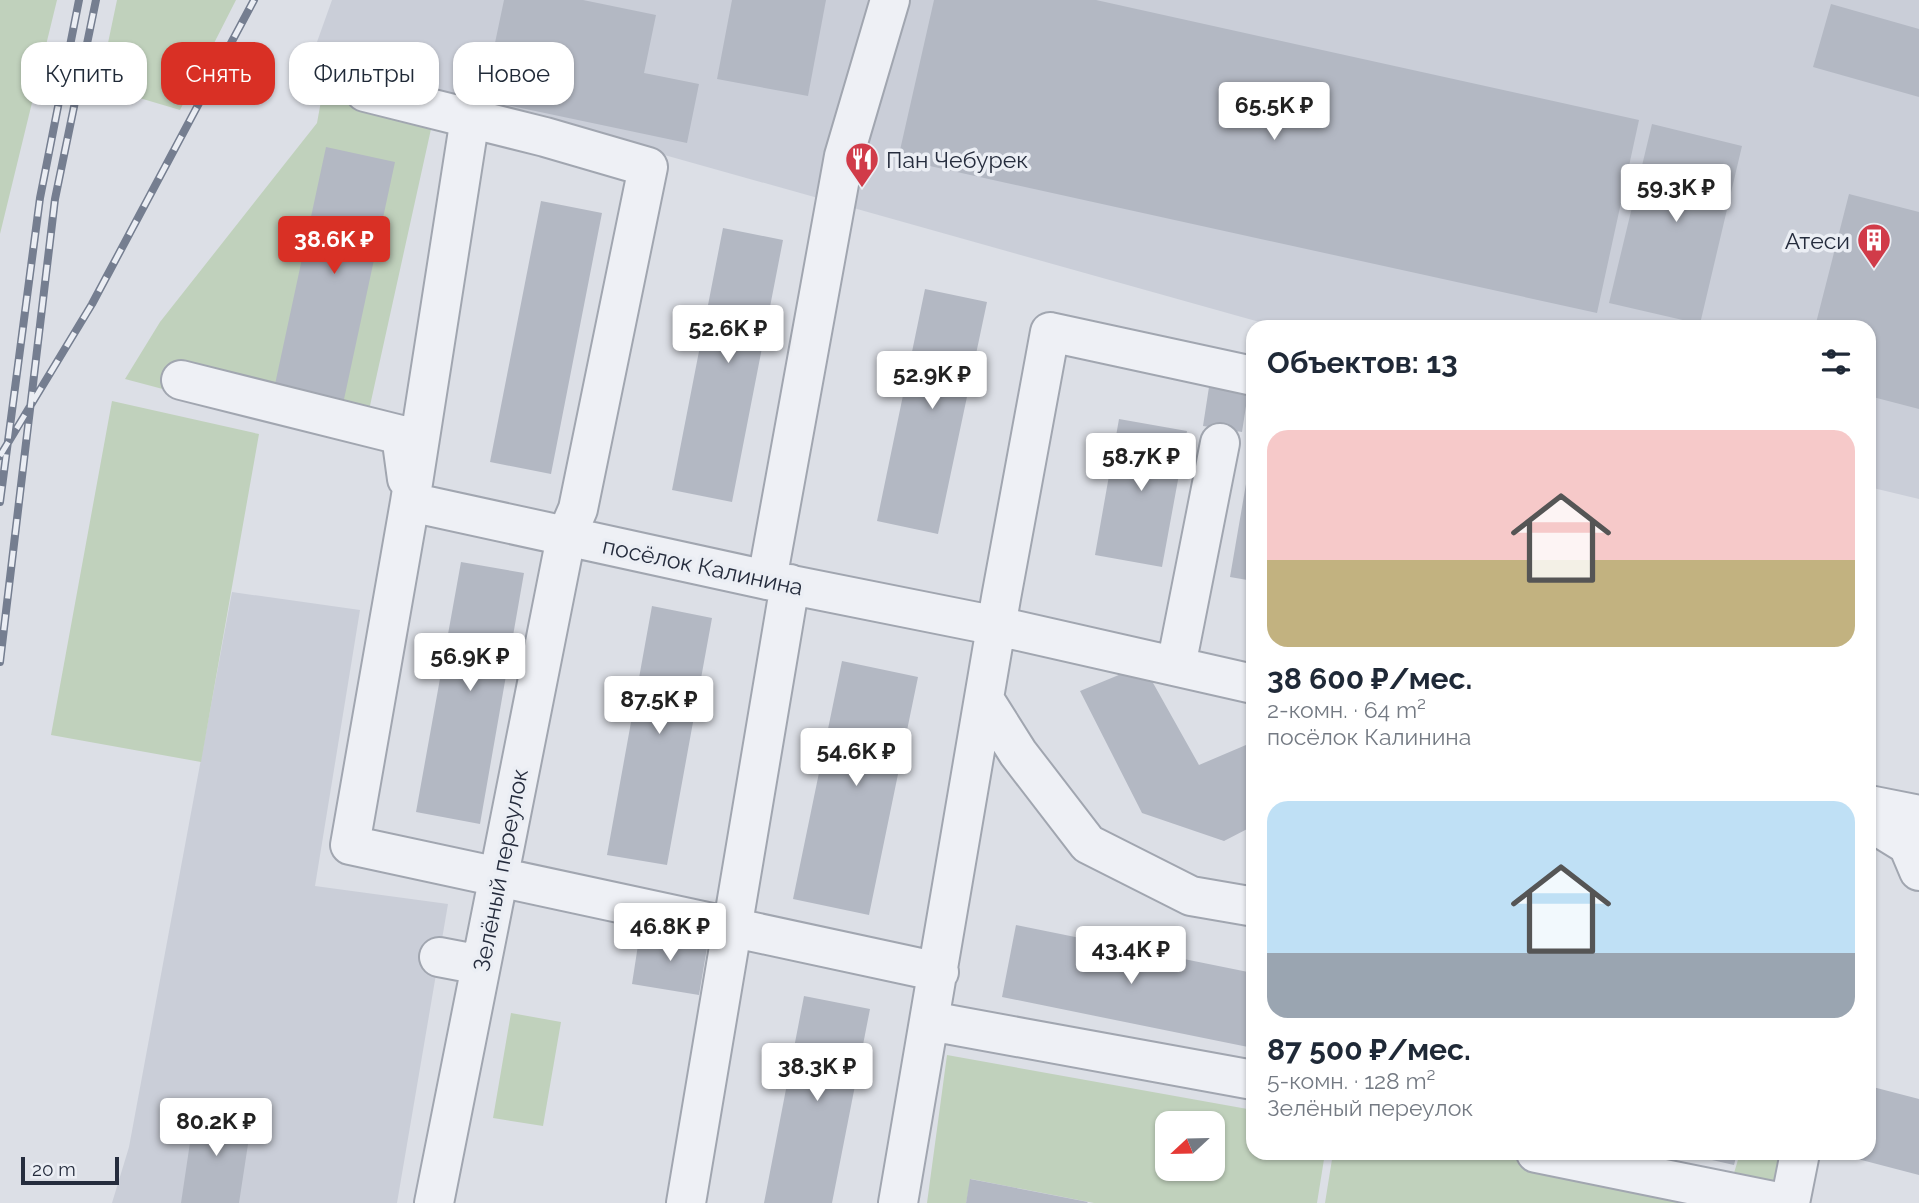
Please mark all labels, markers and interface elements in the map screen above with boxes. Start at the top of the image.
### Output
chip: Купить [21,42,147,105]
chip: Снять [161,42,275,105]
chip: Фильтры [289,42,439,105]
chip: Новое [453,42,574,105]
pin: 65.5K ₽ [1209,82,1339,142]
text: 65.5K ₽ [1235,91,1313,118]
restaurant icon: Пан Чебурек [843,140,881,189]
place label: Пан Чебурек [886,146,1028,173]
pin: 59.3K ₽ [1611,164,1741,224]
text: 59.3K ₽ [1637,173,1715,200]
pin: 38.6K ₽ [269,216,399,276]
building icon: Атеси [1855,221,1893,270]
text: 38.6K ₽ [294,225,374,252]
place label: Атеси [1785,227,1850,254]
pin: 52.6K ₽ [663,306,793,365]
text: 52.6K ₽ [689,314,767,341]
icon: filters [1817,343,1855,381]
text: Объектов: 13 [1267,345,1458,380]
pin: 52.9K ₽ [867,352,997,411]
text: 52.9K ₽ [893,360,971,387]
pin: 58.7K ₽ [1076,434,1206,493]
text: 58.7K ₽ [1102,442,1180,469]
icon: home [1498,475,1624,601]
street label: посёлок Калинина [600,532,806,600]
pin: 56.9K ₽ [405,634,535,693]
text: 56.9K ₽ [430,642,510,669]
text: 38 600 ₽/мес. [1267,661,1472,696]
pin: 87.5K ₽ [594,676,724,736]
text: 87.5K ₽ [620,685,698,712]
text: 2-комн. · 64 m² [1267,696,1426,723]
text: посёлок Калинина [1267,723,1471,750]
pin: 54.6K ₽ [791,728,921,788]
text: 54.6K ₽ [816,737,896,764]
street label: Зелёный переулок [467,766,533,974]
icon: home [1498,846,1624,972]
pin: 46.8K ₽ [605,904,735,963]
text: 46.8K ₽ [630,912,710,939]
pin: 43.4K ₽ [1066,926,1196,986]
text: 43.4K ₽ [1092,935,1170,962]
text: 87 500 ₽/мес. [1267,1032,1471,1067]
pin: 38.3K ₽ [752,1044,882,1103]
text: 38.3K ₽ [778,1052,856,1079]
text: 5-комн. · 128 m² [1267,1067,1436,1094]
text: Зелёный переулок [1267,1094,1473,1121]
pin: 80.2K ₽ [151,1098,281,1158]
text: 80.2K ₽ [176,1107,256,1134]
north arrow [1155,1111,1225,1181]
map controls [1155,1111,1225,1181]
scale bar [21,1154,119,1186]
text: 20 m [32,1158,76,1180]

